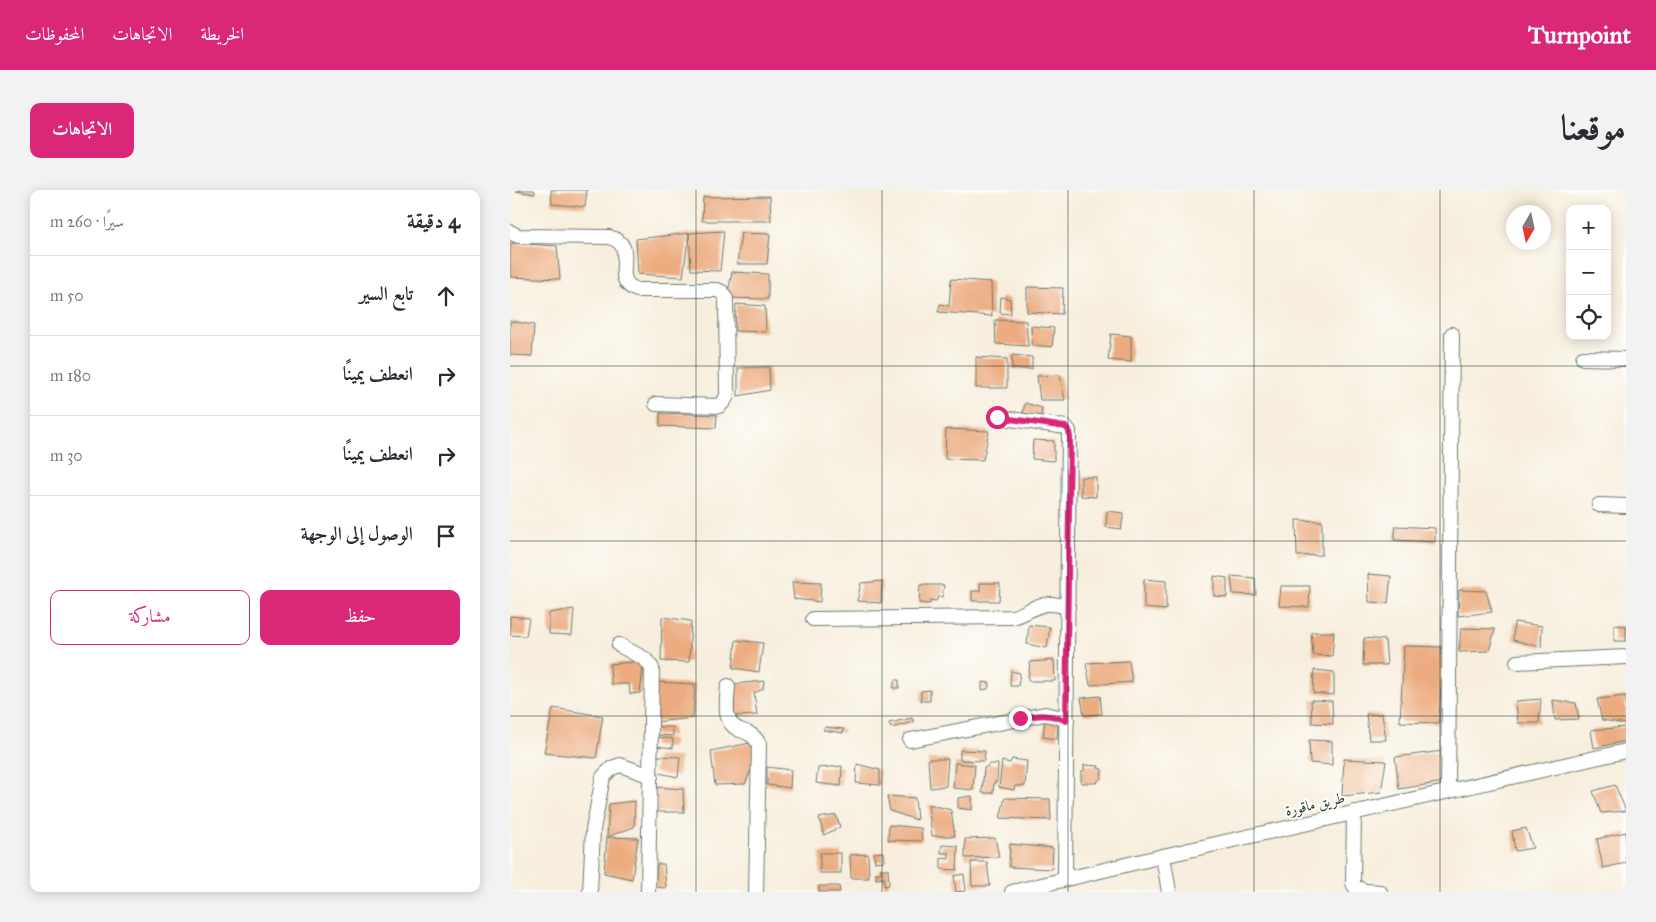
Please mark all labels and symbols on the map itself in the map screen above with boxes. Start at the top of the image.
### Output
north arrow [1506,205,1551,250]
route start [986,406,1009,429]
route end [1009,707,1032,730]
street label: طريق ماقورة [1283,788,1347,821]

